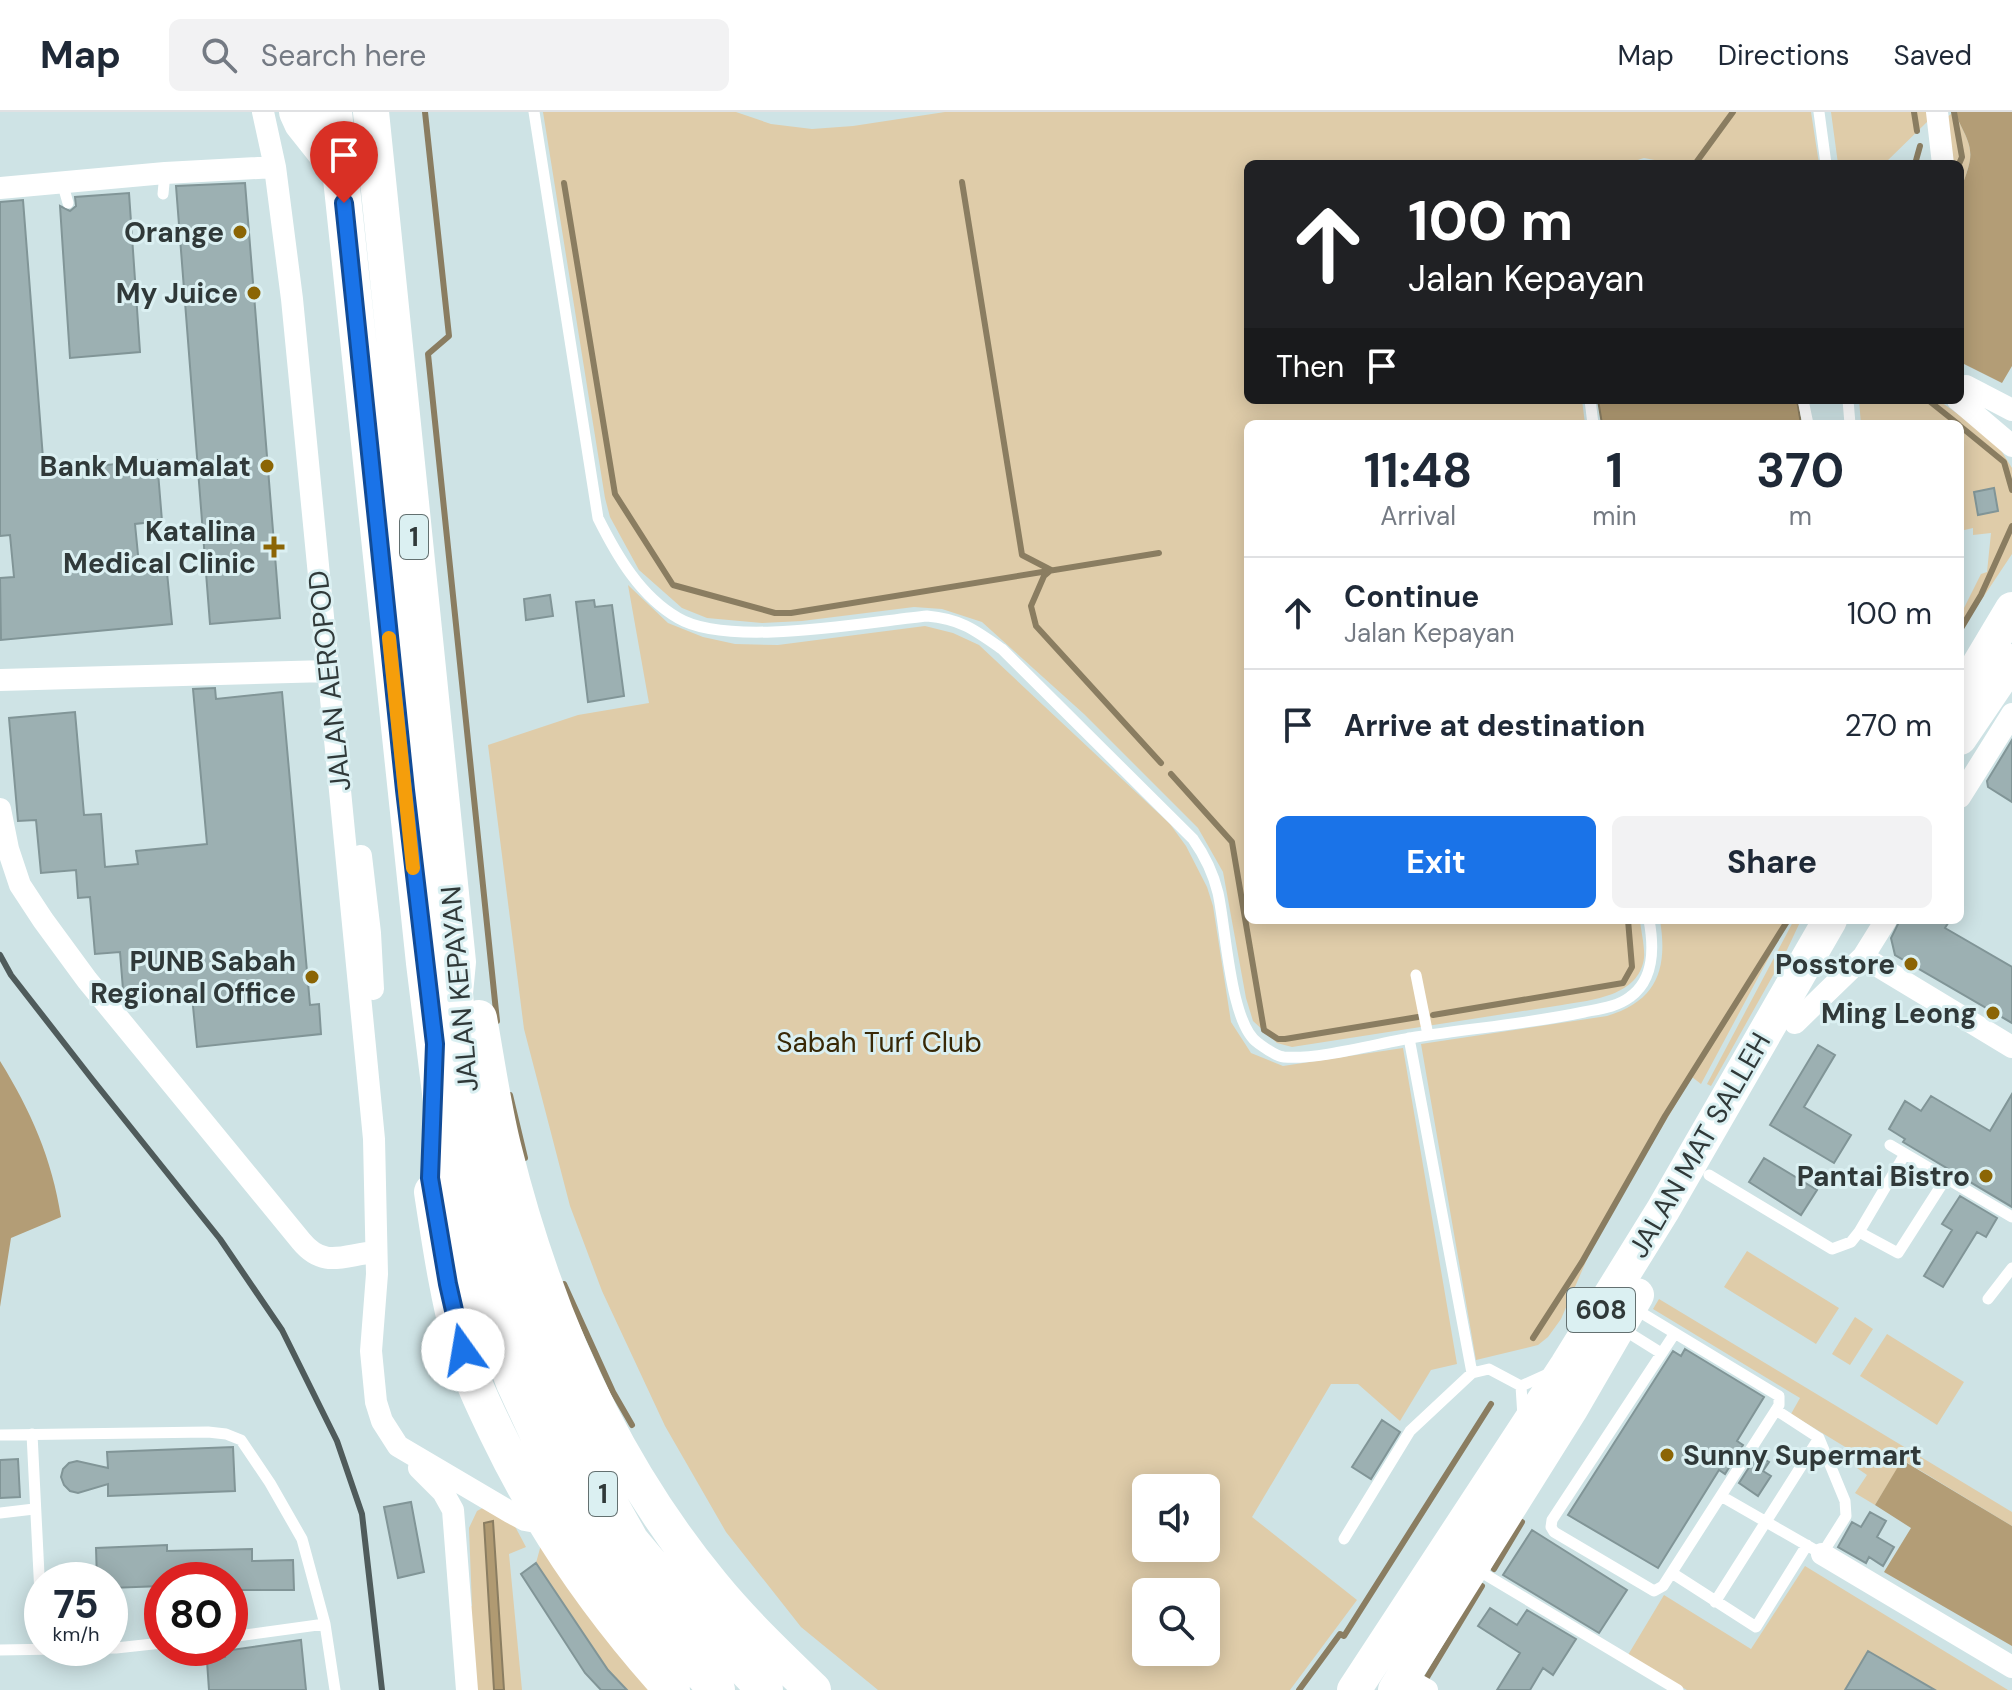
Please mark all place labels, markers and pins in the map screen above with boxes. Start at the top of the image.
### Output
pin [310,121,378,203]
place label: Orange [124,214,224,251]
marker: Orange [231,223,249,241]
place label: My Juice [116,275,238,312]
marker: My Juice [245,284,263,302]
place label: Bank Muamalat [40,448,251,485]
marker: Bank Muamalat [258,457,276,475]
place label: Katalina Medical Clinic [63,513,256,582]
marker: Katalina Medical Clinic [263,536,285,558]
place label: PUNB Sabah Regional Office [90,943,296,1012]
place label: Posstore [1775,946,1895,983]
marker: Posstore [1902,955,1920,973]
marker: PUNB Sabah Regional Office [303,968,321,986]
place label: Ming Leong [1821,995,1977,1032]
marker: Ming Leong [1984,1004,2002,1022]
place label: Pantai Bistro [1797,1158,1970,1195]
marker: Pantai Bistro [1977,1167,1995,1185]
place label: Sunny Supermart [1683,1437,1922,1474]
marker: Sunny Supermart [1658,1446,1676,1464]

